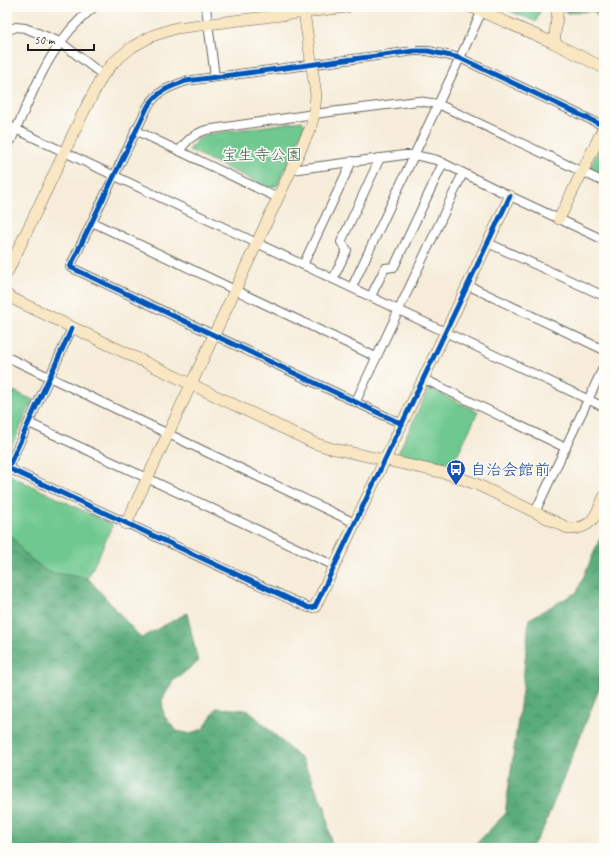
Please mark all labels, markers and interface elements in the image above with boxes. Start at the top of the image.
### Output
scale bar [28,26,94,52]
text: 50 m [34,32,56,48]
park label: 宝生寺公園 [222,145,302,165]
bus stop icon: 自治会館前 [445,458,467,486]
place label: 自治会館前 [470,460,550,480]

